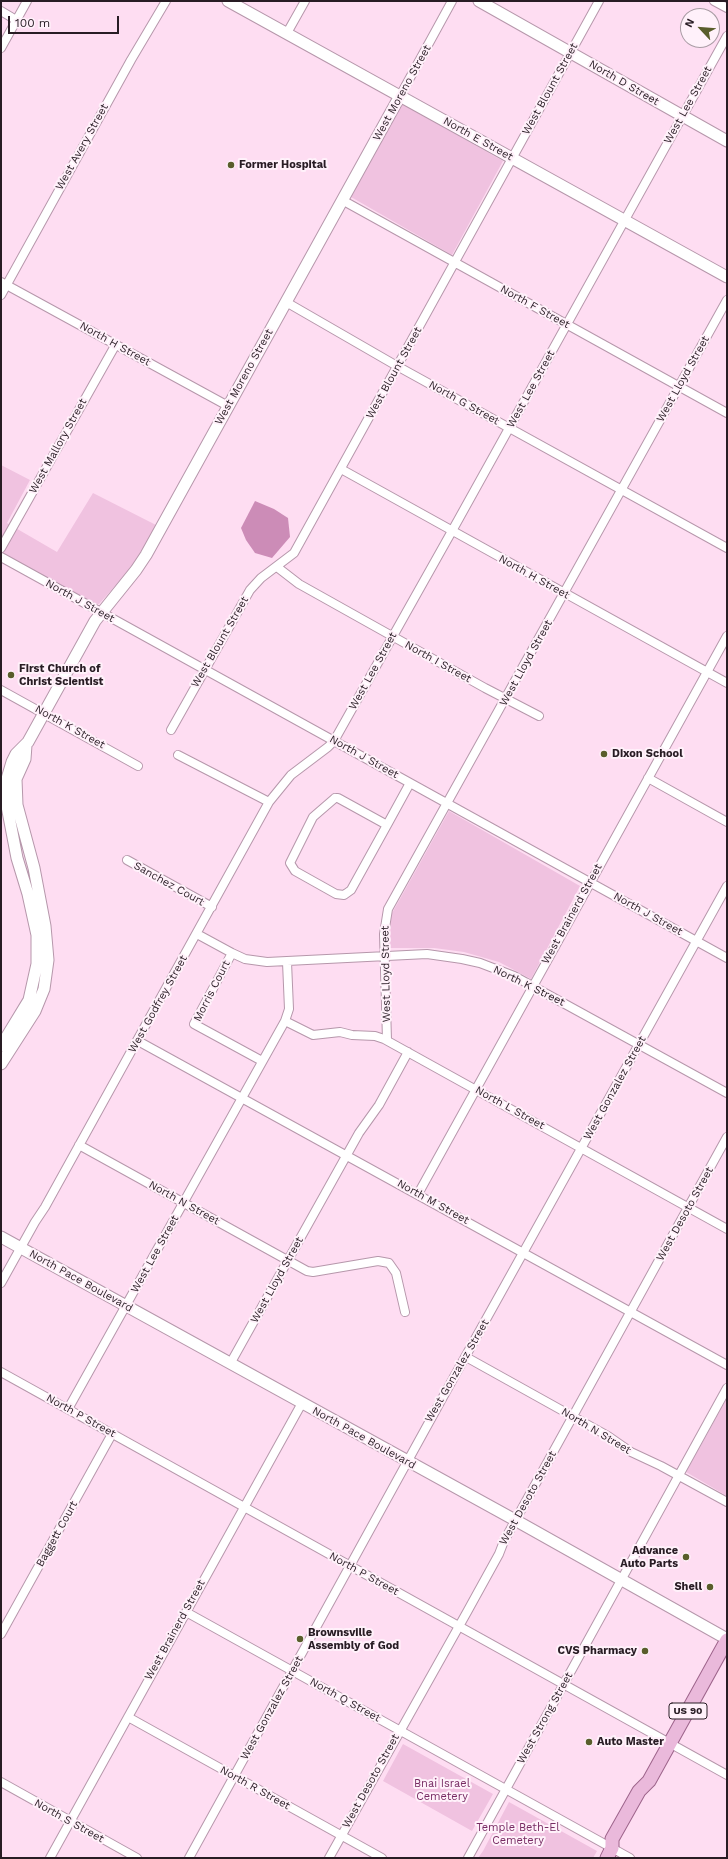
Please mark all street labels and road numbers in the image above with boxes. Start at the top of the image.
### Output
street label: West Blount Street [519,41,581,137]
street label: West Moreno Street [370,43,434,143]
street label: North D Street [587,58,661,108]
street label: West Lee Street [661,64,715,146]
street label: West Avery Street [53,102,111,192]
street label: North E Street [441,114,515,164]
street label: North F Street [498,282,572,332]
street label: North H Street [77,319,153,369]
street label: West Blount Street [363,325,425,421]
street label: West Moreno Street [212,327,276,427]
street label: West Lloyd Street [654,334,712,424]
street label: West Lee Street [504,348,558,430]
street label: North G Street [426,378,502,428]
street label: West Mallory Street [26,396,90,496]
street label: North H Street [496,552,572,602]
street label: North J Street [43,577,117,625]
street label: West Blount Street [189,594,251,690]
street label: West Lloyd Street [497,618,555,708]
street label: West Lee Street [346,630,400,712]
street label: North I Street [402,638,474,686]
street label: North K Street [33,702,107,752]
street label: North J Street [327,733,401,781]
street label: Sanchez Court [131,859,207,909]
street label: West Brainerd Street [539,862,605,966]
street label: North J Street [611,890,685,938]
street label: West Lloyd Street [379,926,393,1022]
street label: West Godfrey Street [126,953,190,1055]
street label: Morris Court [191,958,233,1024]
street label: North K Street [491,963,567,1009]
street label: West Gonzalez Street [581,1034,649,1142]
street label: North L Street [473,1083,547,1133]
street label: West Desoto Street [654,1165,716,1263]
street label: North M Street [395,1177,471,1227]
street label: North N Street [146,1178,222,1228]
street label: West Lee Street [128,1213,182,1295]
street label: West Lloyd Street [248,1235,306,1325]
street label: North Pace Boulevard [27,1247,135,1315]
street label: West Gonzalez Street [422,1317,492,1425]
street label: North P Street [44,1391,118,1441]
street label: North Pace Boulevard [310,1404,418,1472]
street label: North N Street [559,1405,633,1457]
street label: West Desoto Street [497,1449,559,1547]
street label: Baggett Court [33,1499,81,1569]
street label: North P Street [327,1549,401,1599]
street label: West Brainerd Street [142,1578,208,1682]
street label: West Gonzalez Street [238,1654,306,1762]
street label: West Strong Street [514,1670,576,1766]
street label: North Q Street [307,1675,383,1725]
road number: US 90 [669,1703,707,1719]
street label: West Desoto Street [340,1732,402,1830]
street label: North R Street [218,1763,292,1813]
street label: North S Street [32,1796,106,1846]

